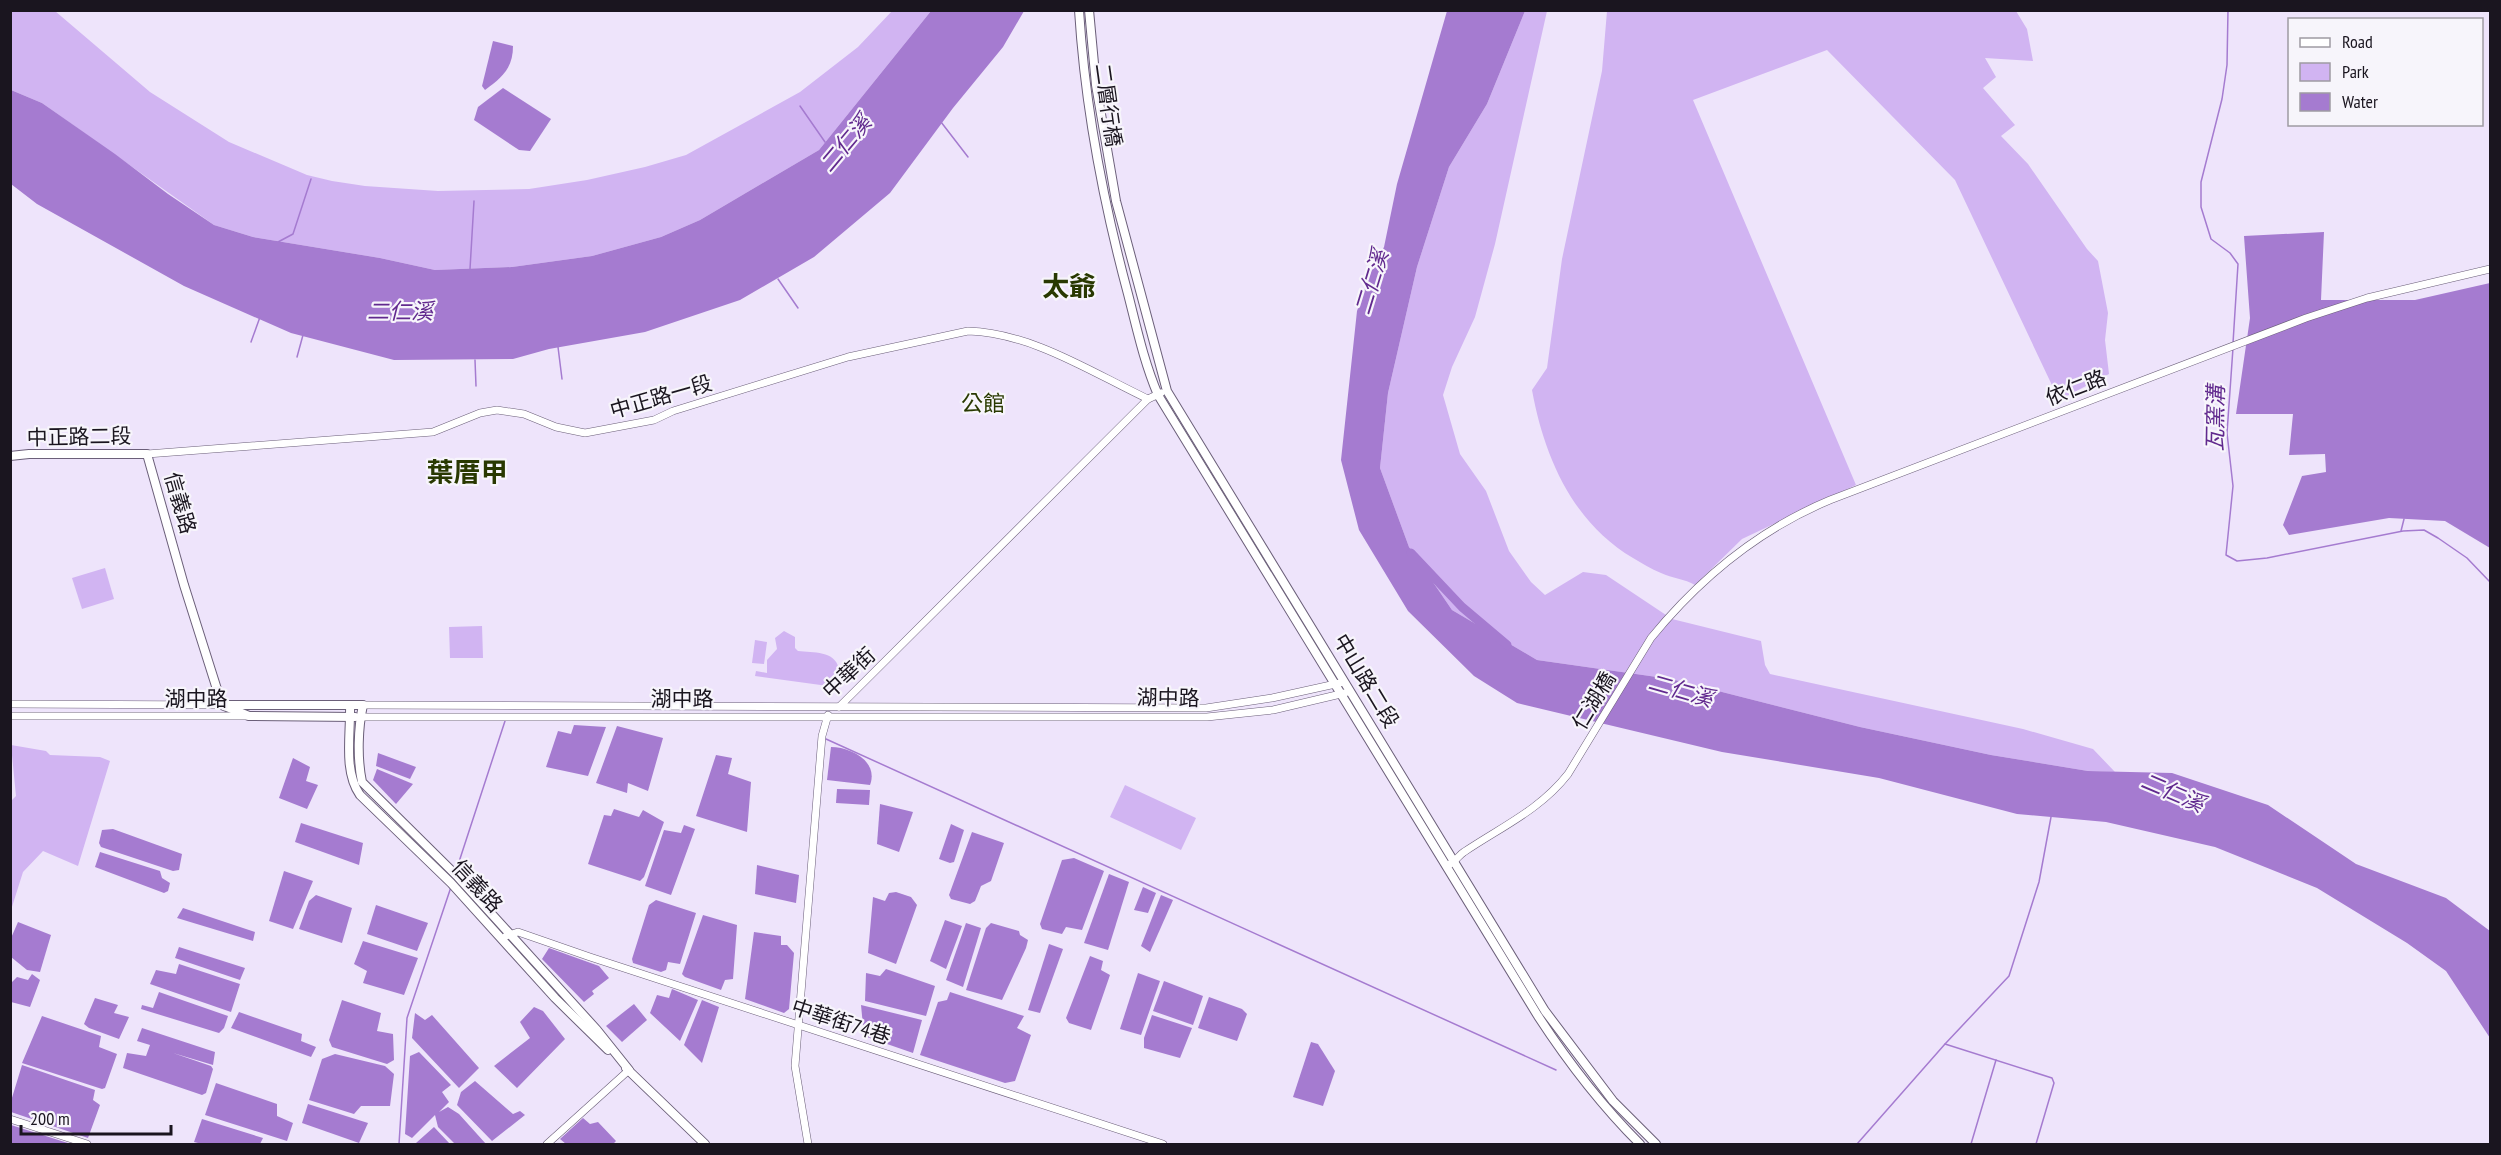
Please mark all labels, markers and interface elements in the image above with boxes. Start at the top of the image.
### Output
legend [2288,18,2483,126]
text: Road [2342,30,2373,53]
text: Park [2342,60,2369,83]
street label: 二層行橋 [1089,61,1128,148]
text: Water [2342,90,2378,113]
water label: 二仁溪 [813,106,879,177]
water label: 二仁溪 [1348,243,1395,318]
district label: 太爺 [1042,269,1096,303]
water label: 二仁溪 [367,297,436,325]
street label: 依仁路 [2042,364,2110,411]
street label: 中正路一段 [607,369,715,424]
water label: 瓦窯溝 [2200,382,2230,451]
district label: 公館 [961,389,1005,417]
street label: 中正路二段 [26,422,132,451]
district label: 葉厝甲 [427,455,508,489]
street label: 信義路 [159,469,202,537]
street label: 中山路二段 [1328,629,1405,733]
street label: 中華街 [816,641,881,704]
street label: 仁湖橋 [1566,667,1621,735]
water label: 二仁溪 [1645,667,1719,713]
street label: 湖中路 [1136,683,1200,712]
street label: 湖中路 [165,685,228,712]
street label: 湖中路 [651,685,714,712]
water label: 二仁溪 [2137,766,2212,819]
street label: 信義路 [446,853,509,918]
street label: 中華街74巷 [788,993,894,1050]
scale bar [21,1098,171,1136]
text: 200 m [30,1107,70,1130]

